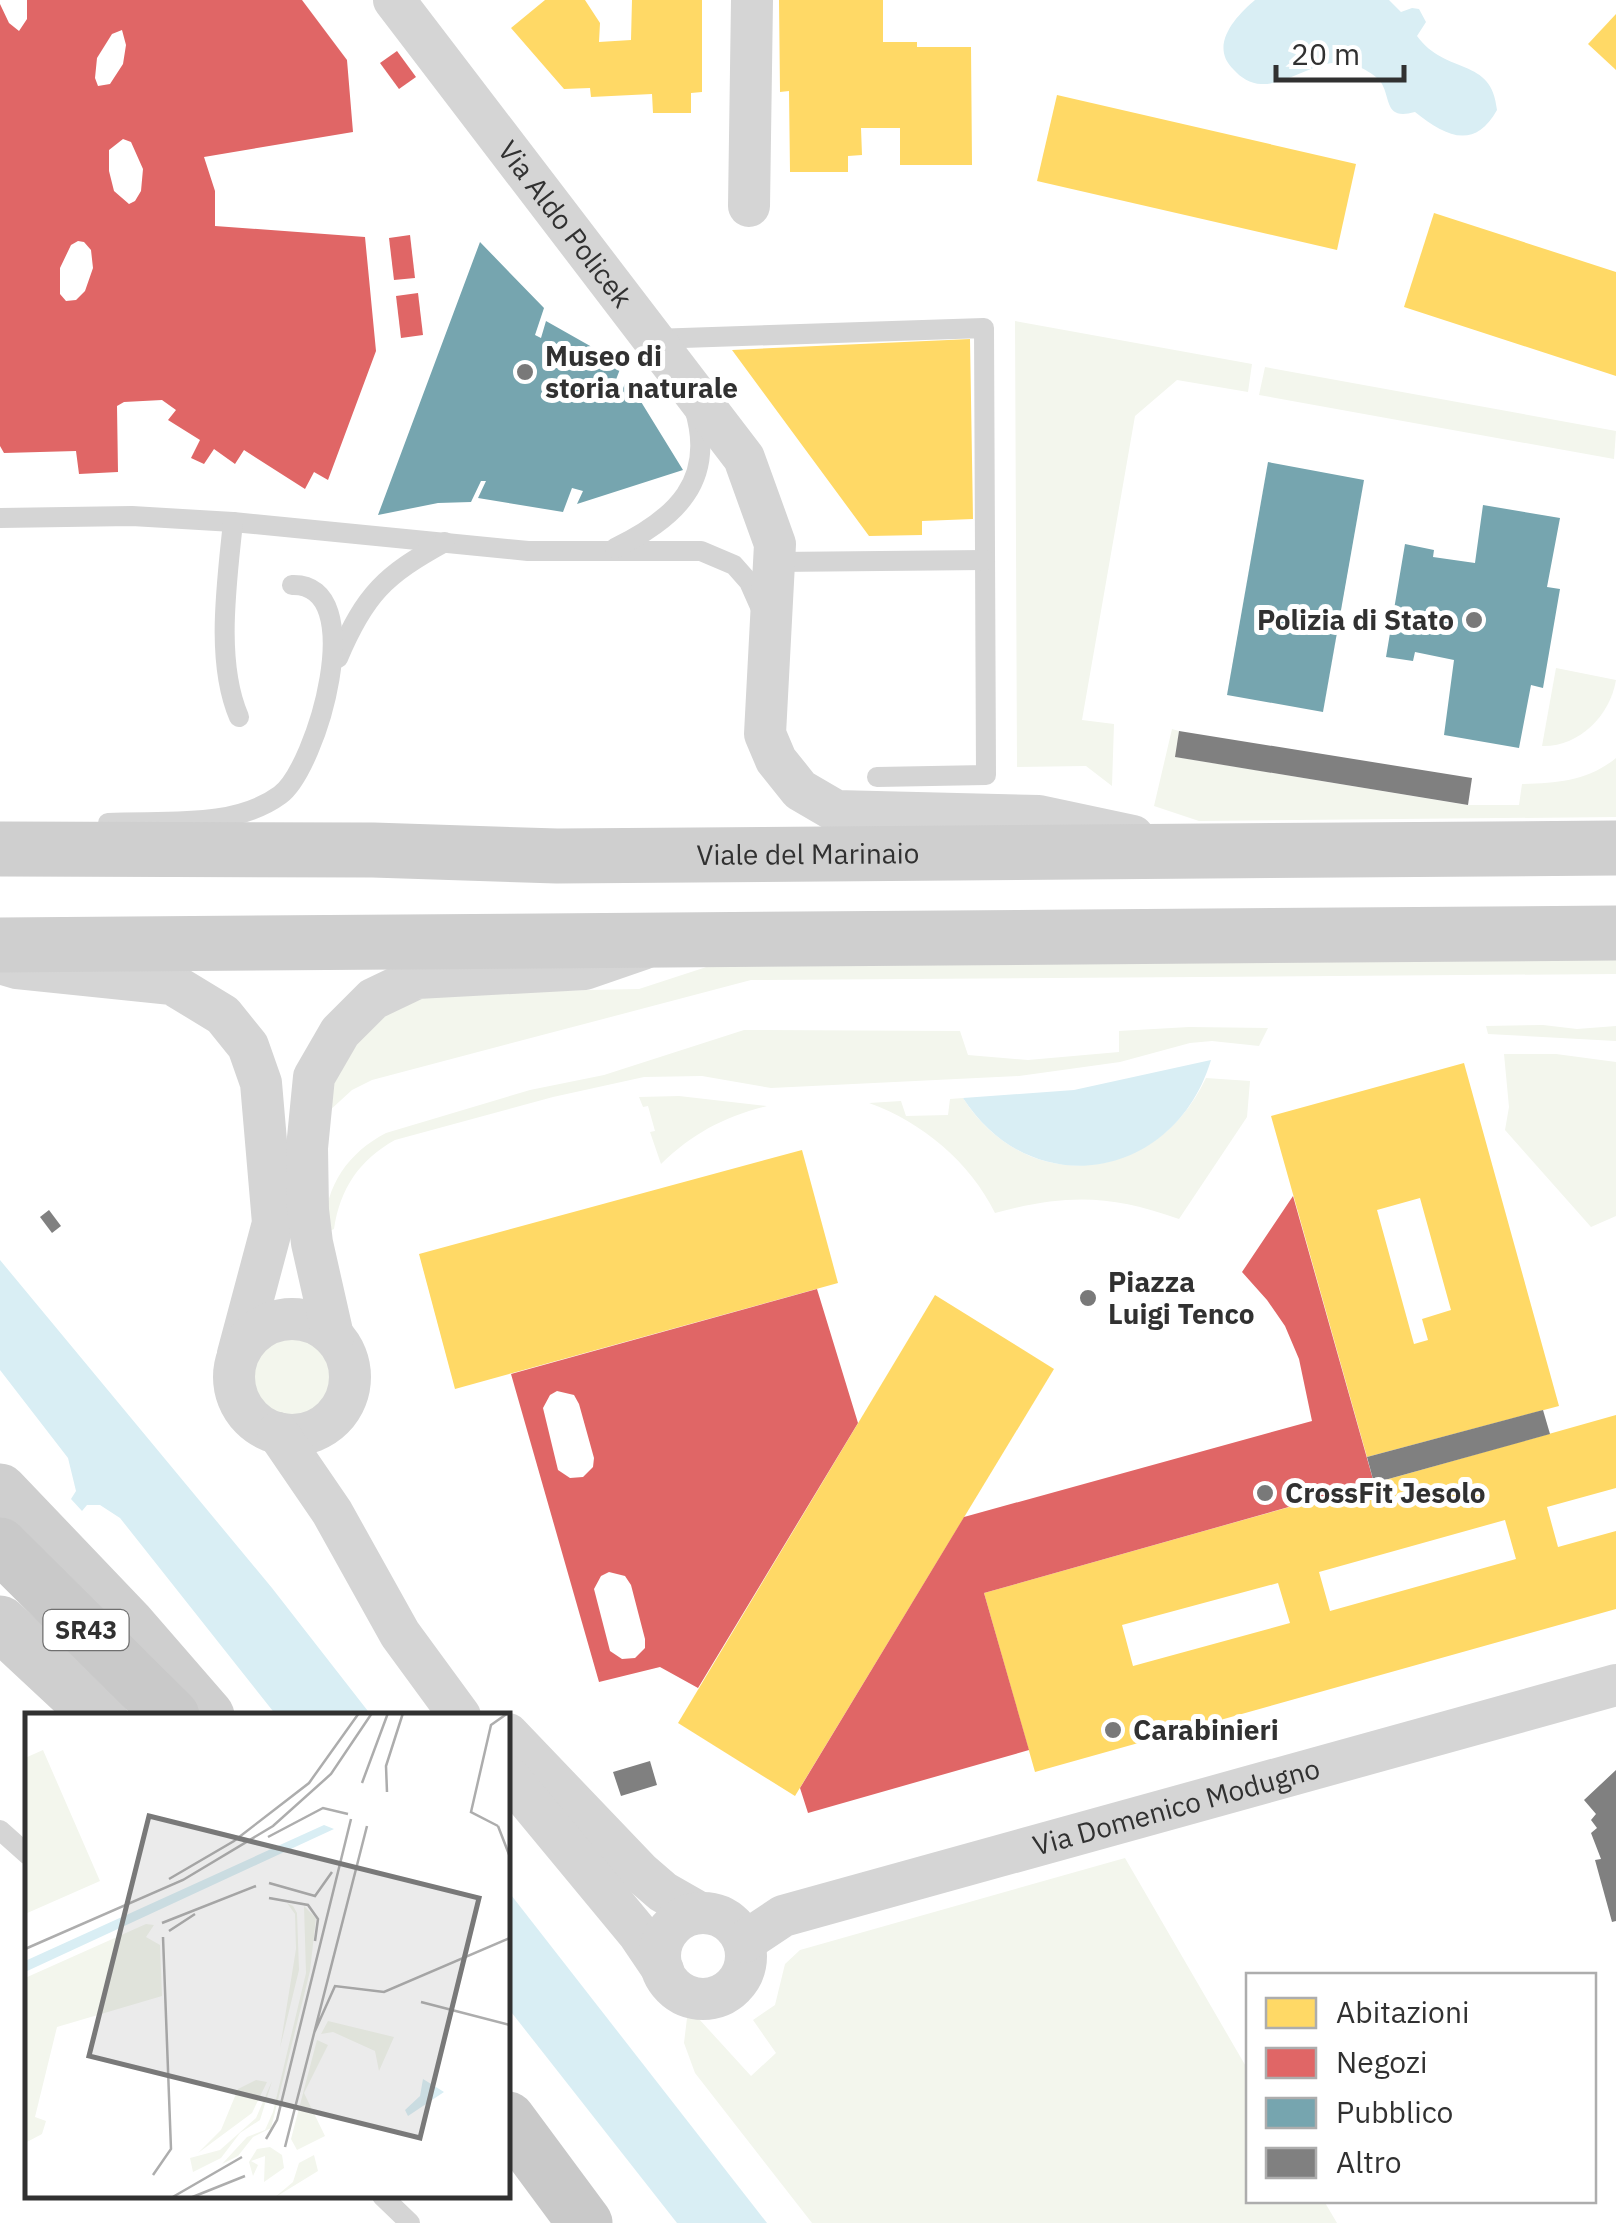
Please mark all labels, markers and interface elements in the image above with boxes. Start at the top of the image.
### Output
scale bar [1276,20,1404,82]
text: 20 m [1291,34,1360,73]
street label: Via Aldo Policek [490,133,641,315]
place label: Museo di storia naturale [545,337,738,406]
marker: Museo di storia naturale [514,361,536,383]
place label: Polizia di Stato [1257,601,1454,638]
marker: Polizia di Stato [1463,609,1485,631]
street label: Viale del Marinaio [696,834,920,873]
place label: Piazza Luigi Tenco [1108,1263,1255,1332]
marker: Piazza Luigi Tenco [1077,1287,1099,1309]
place label: CrossFit Jesolo [1285,1474,1486,1511]
marker: CrossFit Jesolo [1254,1482,1276,1504]
road number: SR43 [44,1610,128,1650]
place label: Carabinieri [1133,1711,1279,1748]
inset map [25,1713,510,2198]
marker: Carabinieri [1102,1719,1124,1741]
street label: Via Domenico Modugno [1029,1749,1324,1864]
legend [1246,1973,1596,2203]
text: Abitazioni [1336,1992,1469,2031]
text: Negozi [1336,2042,1427,2081]
text: Pubblico [1336,2092,1453,2131]
text: Altro [1336,2142,1401,2181]

